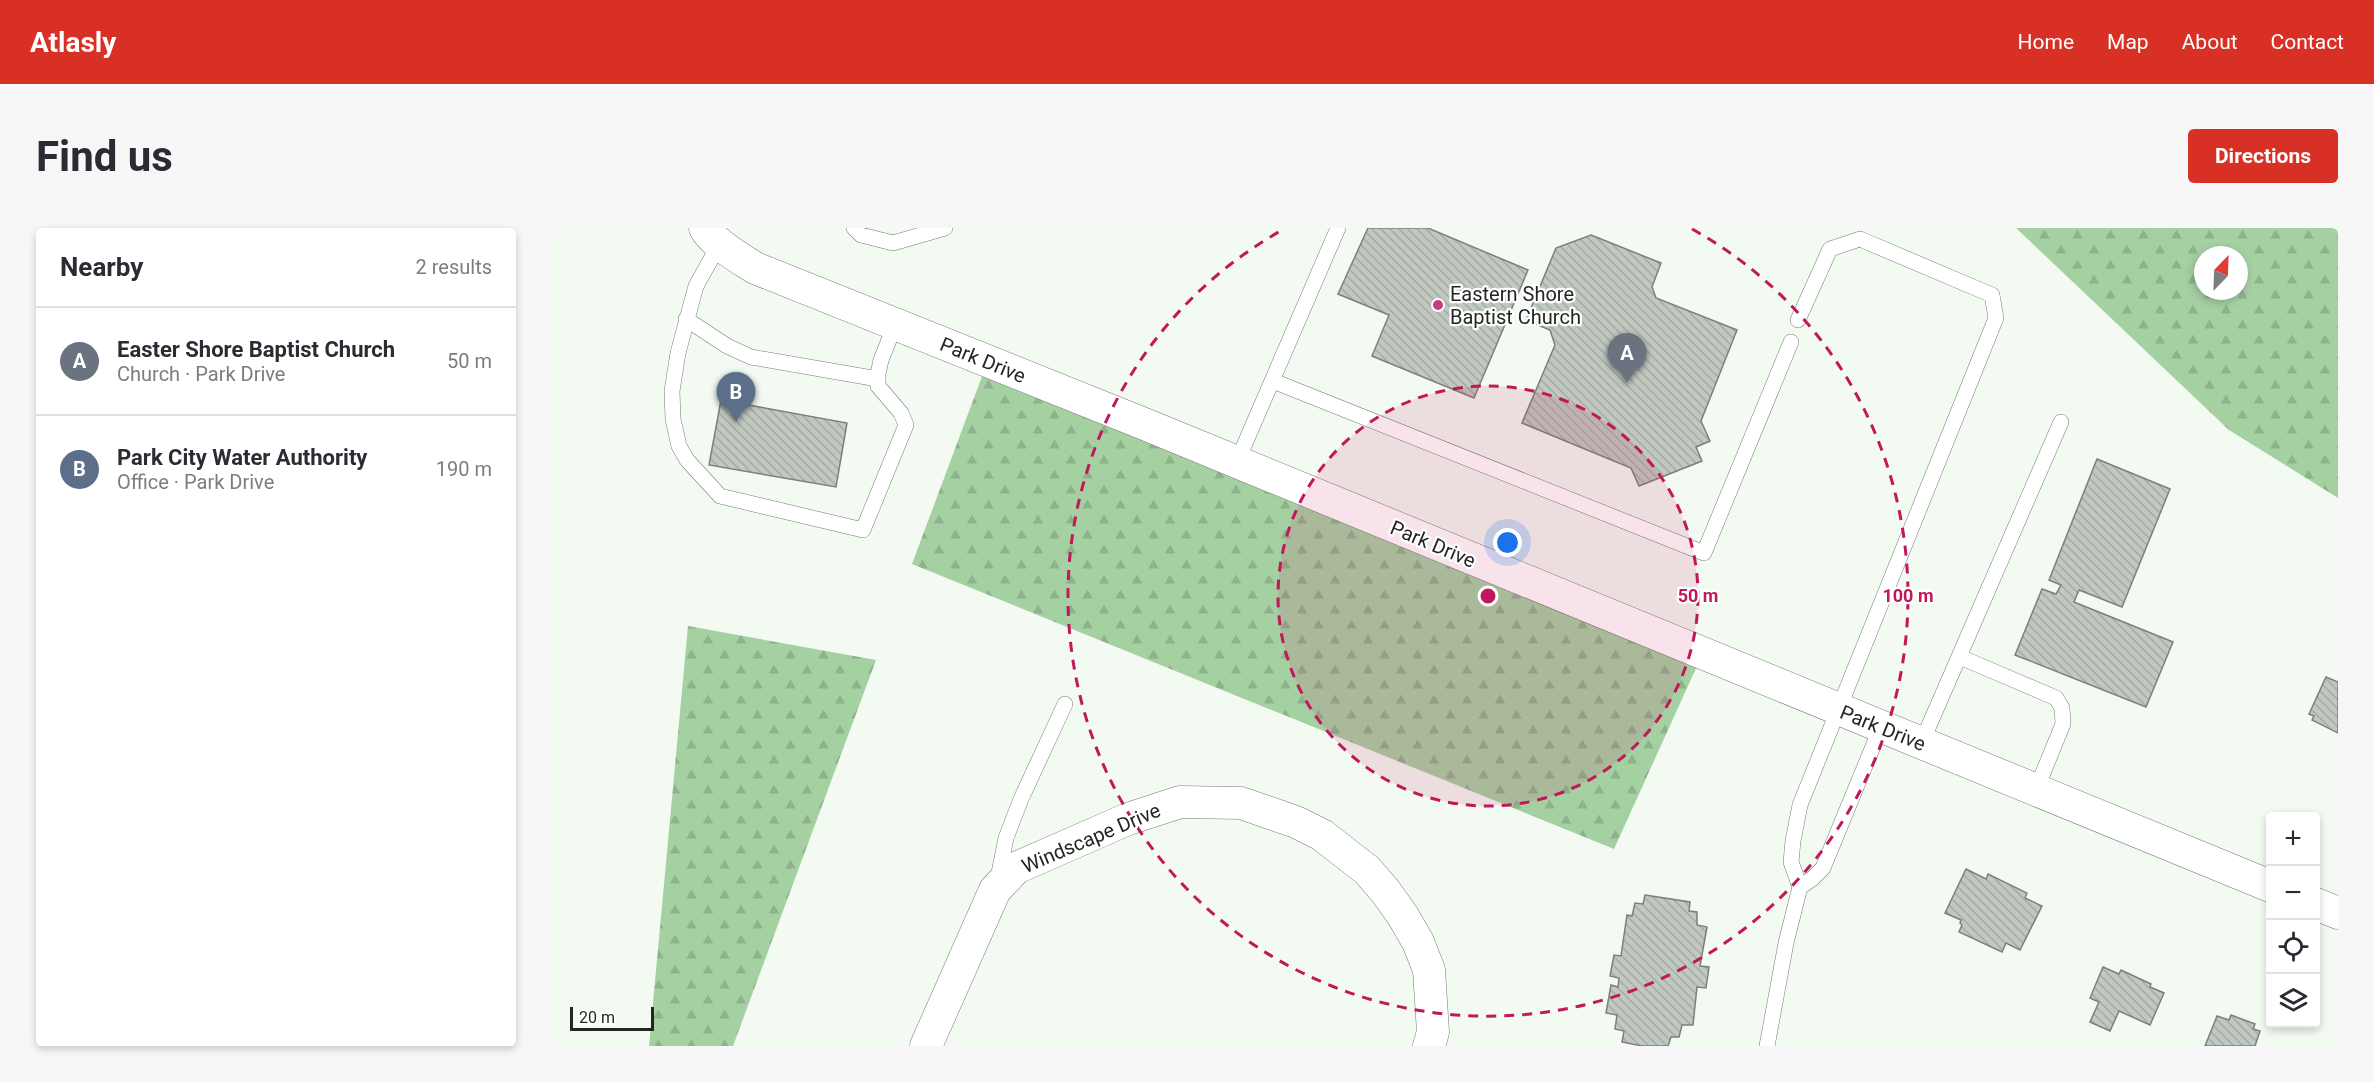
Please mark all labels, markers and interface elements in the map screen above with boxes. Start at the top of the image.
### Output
text: Atlasly [30,26,116,59]
text: Home [2018,30,2074,54]
text: Map [2107,30,2149,54]
text: About [2182,30,2238,54]
text: Contact [2271,30,2344,54]
button: Directions [2188,129,2338,183]
text: Find us [36,132,173,181]
north arrow [2194,246,2248,300]
text: Nearby [60,252,143,282]
text: 2 results [416,255,492,279]
place label: Eastern Shore Baptist Church [1450,282,1581,329]
marker: Eastern Shore Baptist Church [1431,298,1445,312]
street label: Park Drive [937,332,1029,388]
pin: A [1608,334,1646,383]
text: Easter Shore Baptist Church [117,337,395,362]
text: A [73,349,86,373]
text: 50 m [447,349,492,373]
text: Church · Park Drive [117,362,285,386]
pin: B [716,372,756,422]
text: Park City Water Authority [117,445,367,470]
text: B [73,457,86,481]
text: 190 m [436,457,492,481]
text: Office · Park Drive [117,470,274,494]
street label: Park Drive [1387,515,1479,573]
your location [1493,528,1522,557]
text: 50 m [1678,585,1718,606]
text: 100 m [1882,585,1934,606]
centre of rings [1478,586,1498,606]
street label: Park Drive [1837,700,1929,756]
street label: Windscape Drive [1018,798,1164,878]
map controls [2266,812,2320,1028]
button: + [2266,812,2320,866]
button: − [2266,866,2320,920]
button: locate [2266,920,2320,974]
button: layers [2266,974,2320,1028]
scale bar [570,1004,654,1032]
text: 20 m [579,1008,615,1027]

